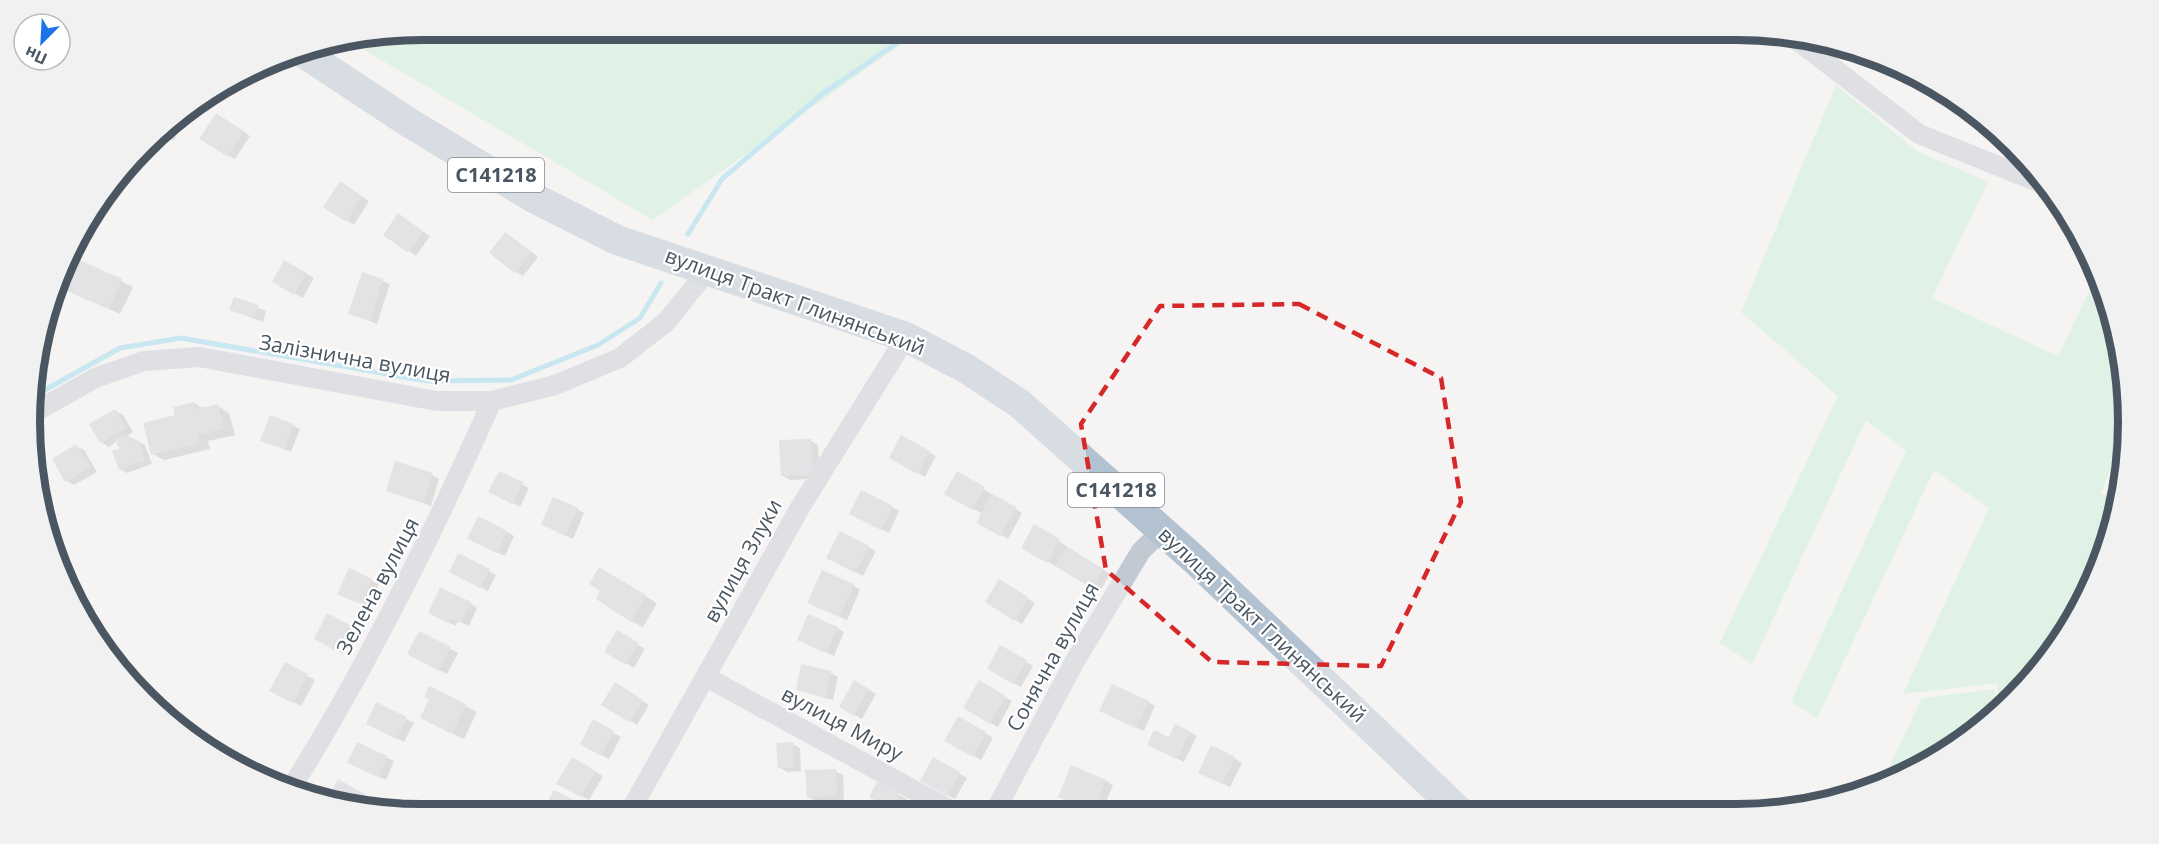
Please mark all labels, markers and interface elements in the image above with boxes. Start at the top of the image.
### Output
north arrow [12,12,72,72]
text: Пн [21,41,51,70]
road number: С141218 [448,158,544,192]
street label: вулиця Тракт Глинянський [661,241,929,361]
street label: Залізнична вулиця [257,327,453,389]
road number: С141218 [1068,473,1164,507]
street label: вулиця Злуки [697,494,788,627]
street label: Зелена вулиця [329,512,425,659]
street label: вулиця Тракт Глинянський [1153,520,1373,728]
street label: Сонячна вулиця [999,577,1105,736]
street label: вулиця Миру [777,679,909,767]

